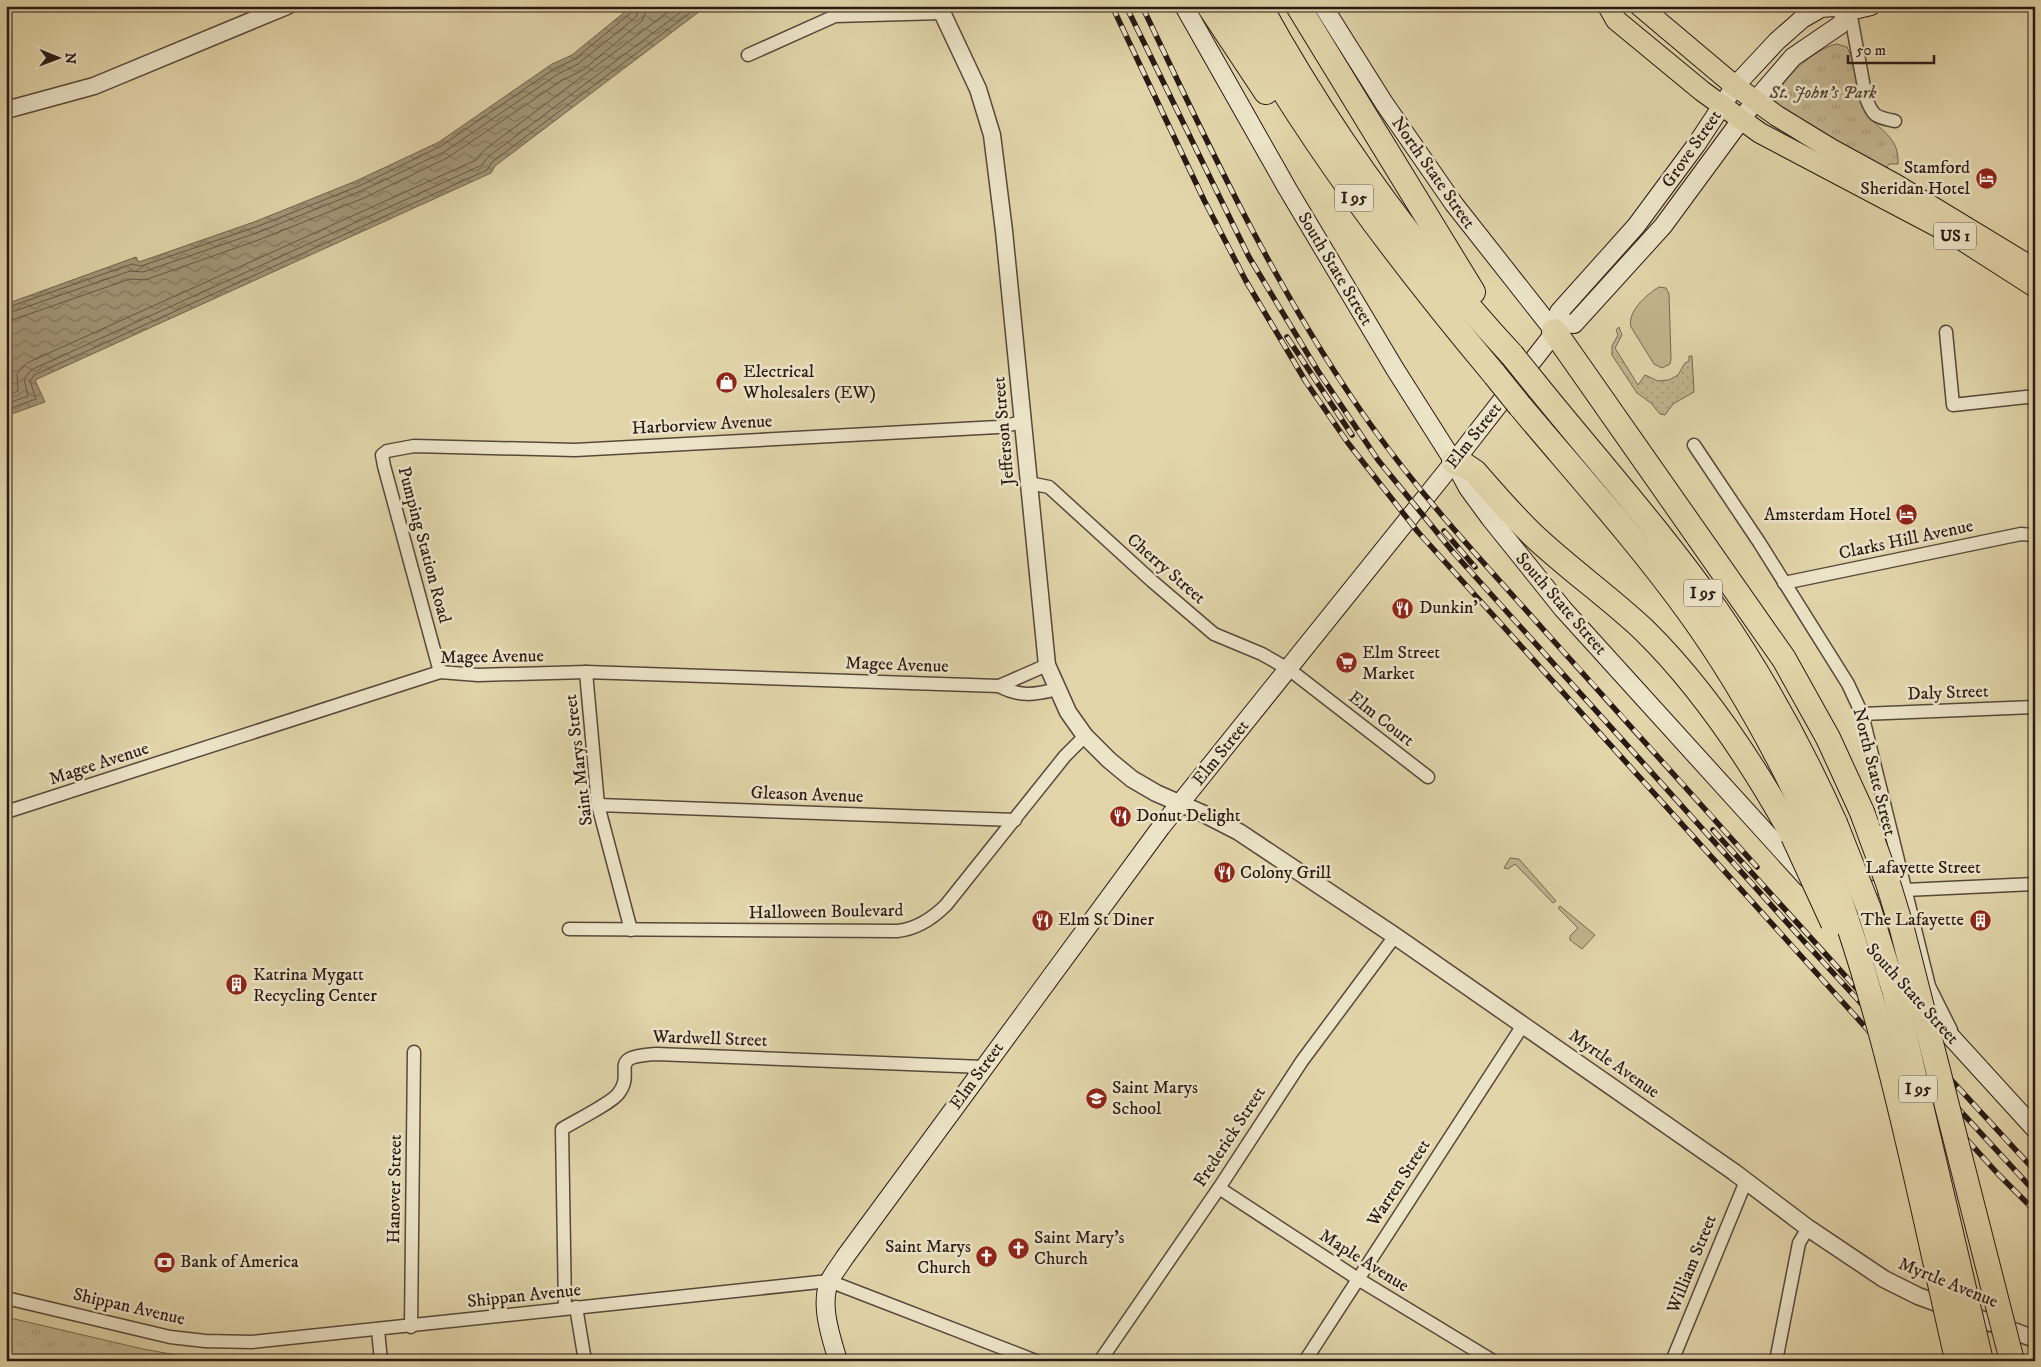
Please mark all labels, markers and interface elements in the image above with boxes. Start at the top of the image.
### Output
north arrow [32,32,82,82]
scale bar [1848,32,1935,64]
text: 50 m [1856,41,1886,60]
text: N [61,52,79,65]
park label: St. John's Park [1768,82,1877,104]
street label: Grove Street [1657,106,1727,192]
street label: North State Street [1386,113,1480,233]
place label: Stamford Sheridan Hotel [1860,157,1971,200]
hotel icon: Stamford Sheridan Hotel [1974,166,1998,190]
road number: I 95 [1335,184,1373,212]
street label: South State Street [1292,208,1378,330]
road number: US 1 [1934,222,1976,250]
place label: Electrical Wholesalers (EW) [742,361,876,404]
shop icon: Electrical Wholesalers (EW) [715,370,739,394]
street label: Jefferson Street [988,375,1020,488]
street label: Elm Street [1441,398,1507,474]
street label: Harborview Avenue [631,410,773,440]
street label: Pumping Station Road [393,464,455,626]
hotel icon: Amsterdam Hotel [1895,503,1919,527]
place label: Amsterdam Hotel [1764,504,1892,526]
street label: Clarks Hill Avenue [1837,515,1975,565]
street label: Cherry Street [1122,529,1210,609]
street label: South State Street [1511,548,1612,660]
road number: I 95 [1684,580,1722,606]
restaurant icon: Dunkin' [1391,596,1415,620]
place label: Dunkin' [1419,597,1478,619]
place label: Elm Street Market [1362,642,1440,685]
street label: Magee Avenue [440,645,544,669]
supermarket icon: Elm Street Market [1334,651,1358,675]
street label: Magee Avenue [845,652,949,678]
street label: Daly Street [1907,681,1989,705]
street label: Elm Court [1344,686,1418,752]
street label: Saint Marys Street [560,693,598,827]
street label: North State Street [1847,706,1901,839]
street label: Elm Street [1188,716,1254,790]
street label: Magee Avenue [46,738,152,790]
street label: Gleason Avenue [750,782,864,808]
restaurant icon: Donut Delight [1108,804,1132,828]
place label: Donut Delight [1136,805,1241,827]
street label: Lafayette Street [1865,857,1981,879]
restaurant icon: Colony Grill [1212,861,1236,885]
place label: Colony Grill [1240,862,1332,884]
street label: Halloween Boulevard [748,900,904,924]
restaurant icon: Elm St Diner [1030,908,1054,932]
building icon: The Lafayette [1968,908,1992,932]
place label: Elm St Diner [1058,909,1154,931]
place label: The Lafayette [1861,909,1964,931]
street label: South State Street [1861,939,1963,1049]
place label: Katrina Mygatt Recycling Center [253,964,377,1007]
building icon: Katrina Mygatt Recycling Center [225,973,249,997]
street label: Myrtle Avenue [1564,1025,1664,1103]
street label: Wardwell Street [651,1026,768,1052]
street label: Elm Street [945,1038,1009,1114]
road number: I 95 [1899,1076,1937,1102]
place label: Saint Marys School [1112,1077,1198,1120]
street label: Frederick Street [1189,1083,1271,1191]
school or university icon: Saint Marys School [1084,1086,1108,1110]
street label: Hanover Street [383,1134,407,1244]
street label: Warren Street [1362,1135,1436,1232]
street label: William Street [1662,1211,1722,1317]
street label: Maple Avenue [1315,1225,1413,1297]
place label: Saint Mary's Church [1034,1227,1125,1270]
place label: Saint Marys Church [885,1236,972,1279]
church icon: Saint Mary's Church [1006,1236,1030,1260]
church icon: Saint Marys Church [975,1245,999,1269]
bank icon: Bank of America [152,1250,176,1274]
place label: Bank of America [180,1251,299,1273]
street label: Myrtle Avenue [1895,1253,2001,1313]
street label: Shippan Avenue [466,1279,582,1313]
street label: Shippan Avenue [71,1283,187,1331]

